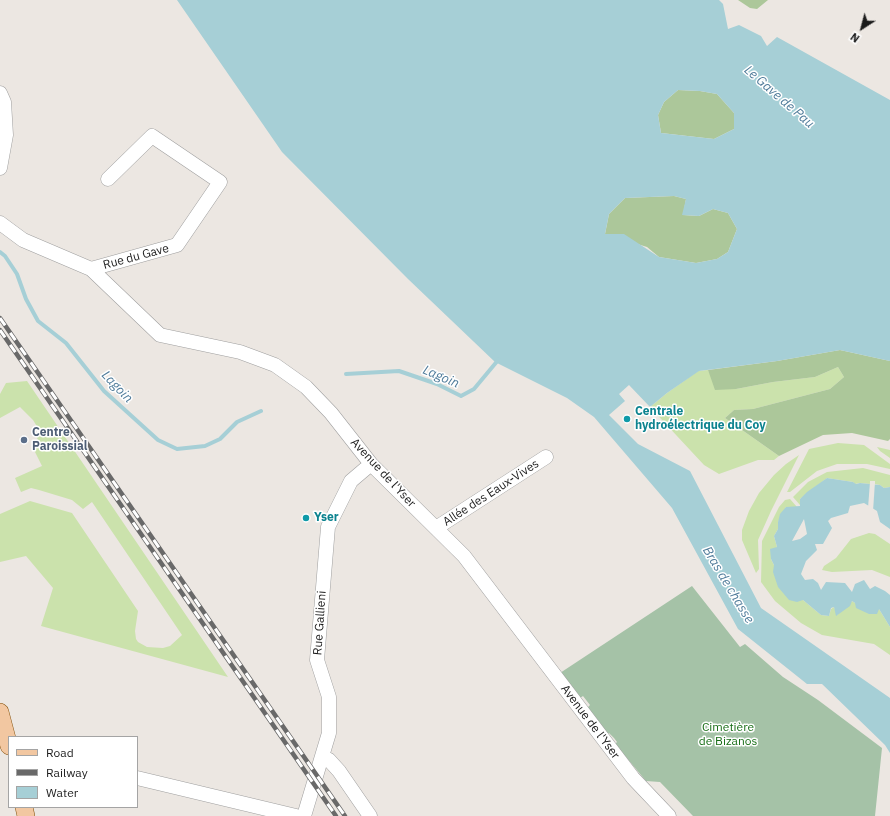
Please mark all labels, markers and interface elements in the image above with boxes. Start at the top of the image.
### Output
north arrow [842,8,882,48]
text: N [848,30,862,46]
water label: Le Gave de Pau [741,62,817,132]
street label: Rue du Gave [102,241,170,273]
water label: Lagoin [420,362,462,392]
water label: Lagoin [98,368,136,406]
place label: Centrale hydroélectrique du Coy [635,405,766,433]
marker: Centrale hydroélectrique du Coy [622,414,632,424]
place label: Centre Paroissial [32,426,87,454]
marker: Centre Paroissial [19,435,29,445]
street label: Avenue de l'Yser [347,436,419,510]
street label: Allée des Eaux-Vives [440,457,542,529]
place label: Yser [314,511,339,525]
marker: Yser [301,513,311,523]
water label: Bras de chasse [699,544,757,626]
street label: Rue Gallieni [311,590,329,656]
street label: Avenue de l'Yser [557,682,623,762]
park label: Cimetière de Bizanos [699,721,757,749]
legend [8,736,138,808]
text: Road [46,745,74,760]
text: Railway [46,765,88,780]
text: Water [46,785,78,800]

